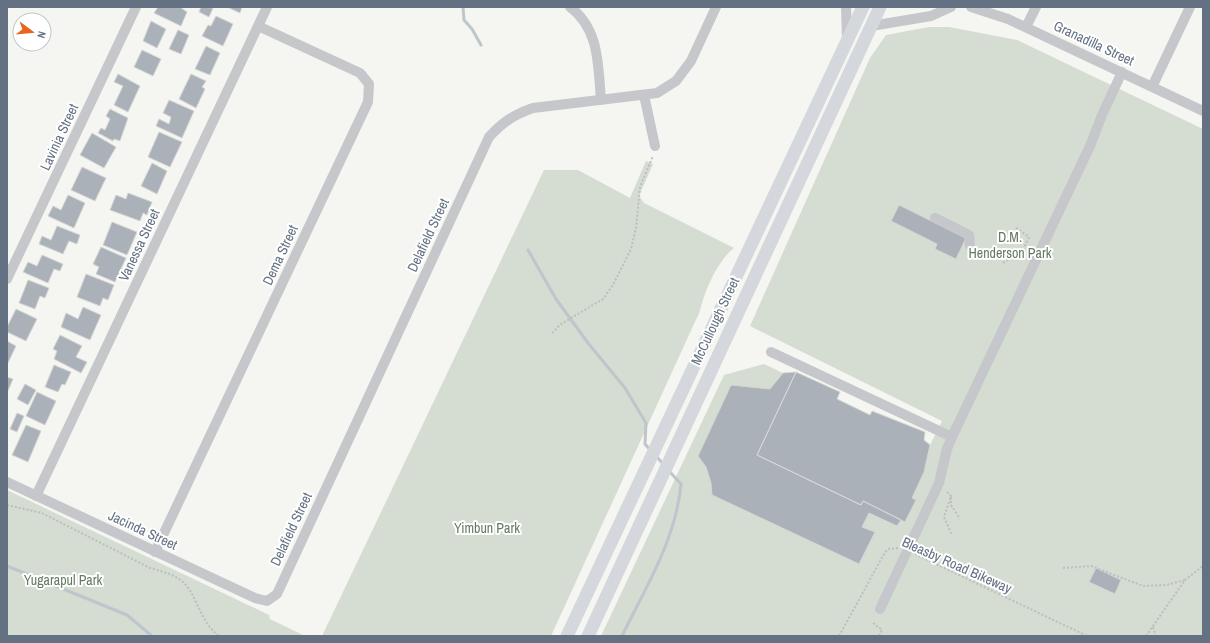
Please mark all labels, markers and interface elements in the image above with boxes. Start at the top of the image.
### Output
north arrow [12,12,52,52]
street label: Granadilla Street [1051,17,1137,69]
text: N [34,30,49,40]
street label: Lavinia Street [36,101,82,173]
street label: Delafield Street [403,195,453,275]
street label: Vanessa Street [114,206,164,284]
street label: Dema Street [258,222,302,288]
park label: D.M. Henderson Park [969,228,1052,262]
street label: McCullough Street [687,274,743,368]
street label: Delafield Street [266,489,316,569]
street label: Jacinda Street [106,506,180,554]
park label: Yimbun Park [454,519,520,537]
street label: Bleasby Road Bikeway [899,533,1015,597]
park label: Yugarapul Park [24,571,103,589]

